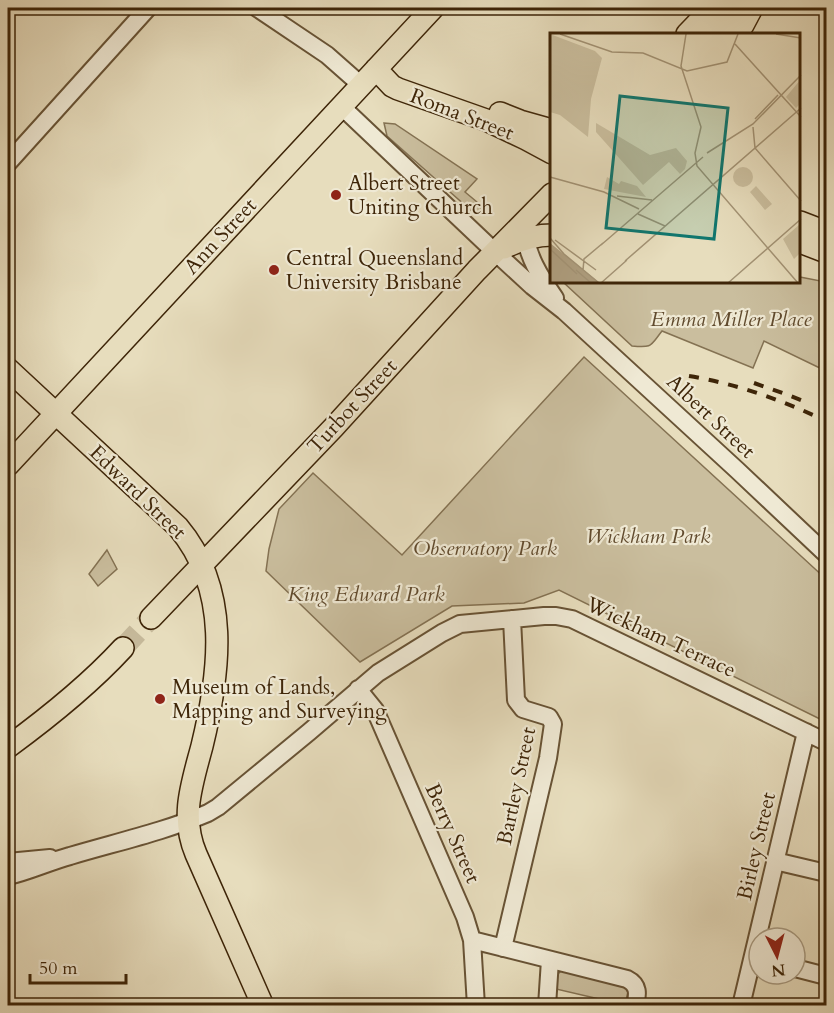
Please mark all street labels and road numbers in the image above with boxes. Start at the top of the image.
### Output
street label: Roma Street [406,81,518,148]
street label: Ann Street [177,191,264,281]
street label: Turbot Street [301,352,404,460]
street label: Albert Street [660,368,762,465]
street label: Edward Street [83,438,193,546]
street label: Wickham Terrace [580,590,740,685]
street label: Bartley Street [490,724,543,848]
street label: Berry Street [418,779,488,888]
street label: Birley Street [730,789,783,903]

